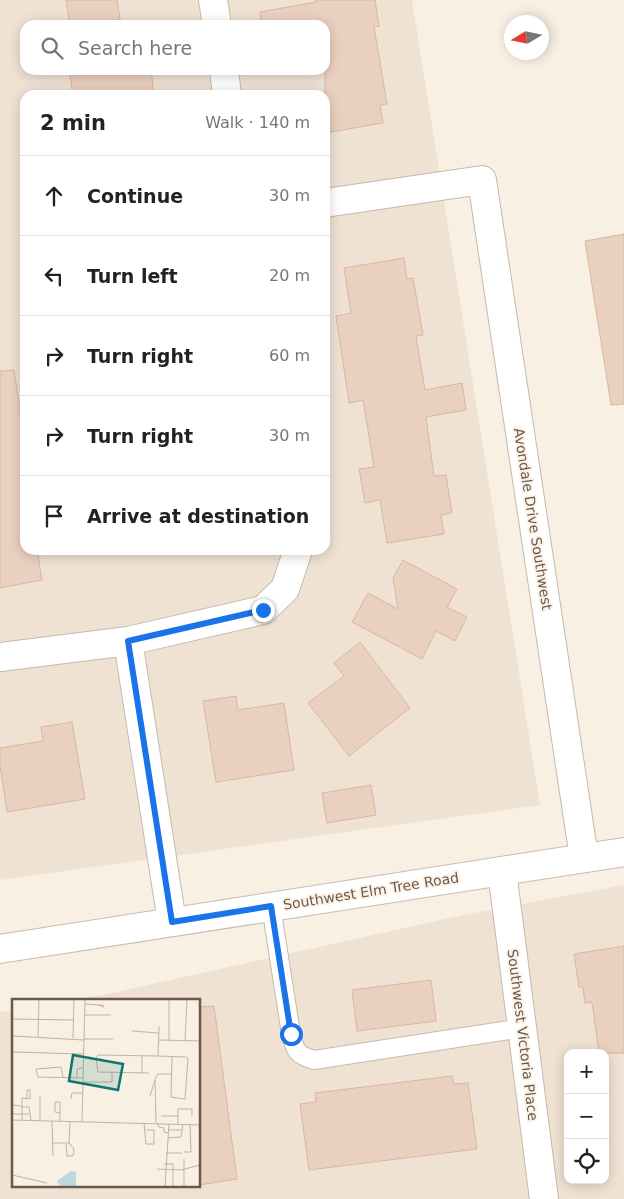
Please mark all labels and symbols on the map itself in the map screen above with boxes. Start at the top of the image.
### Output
north arrow [504,15,549,60]
street label: Avondale Drive Southwest [511,427,555,612]
route end [252,599,275,622]
street label: Southwest Elm Tree Road [282,869,460,913]
street label: Southwest Victoria Place [505,948,541,1122]
inset map [12,999,200,1186]
route start [280,1023,303,1046]

